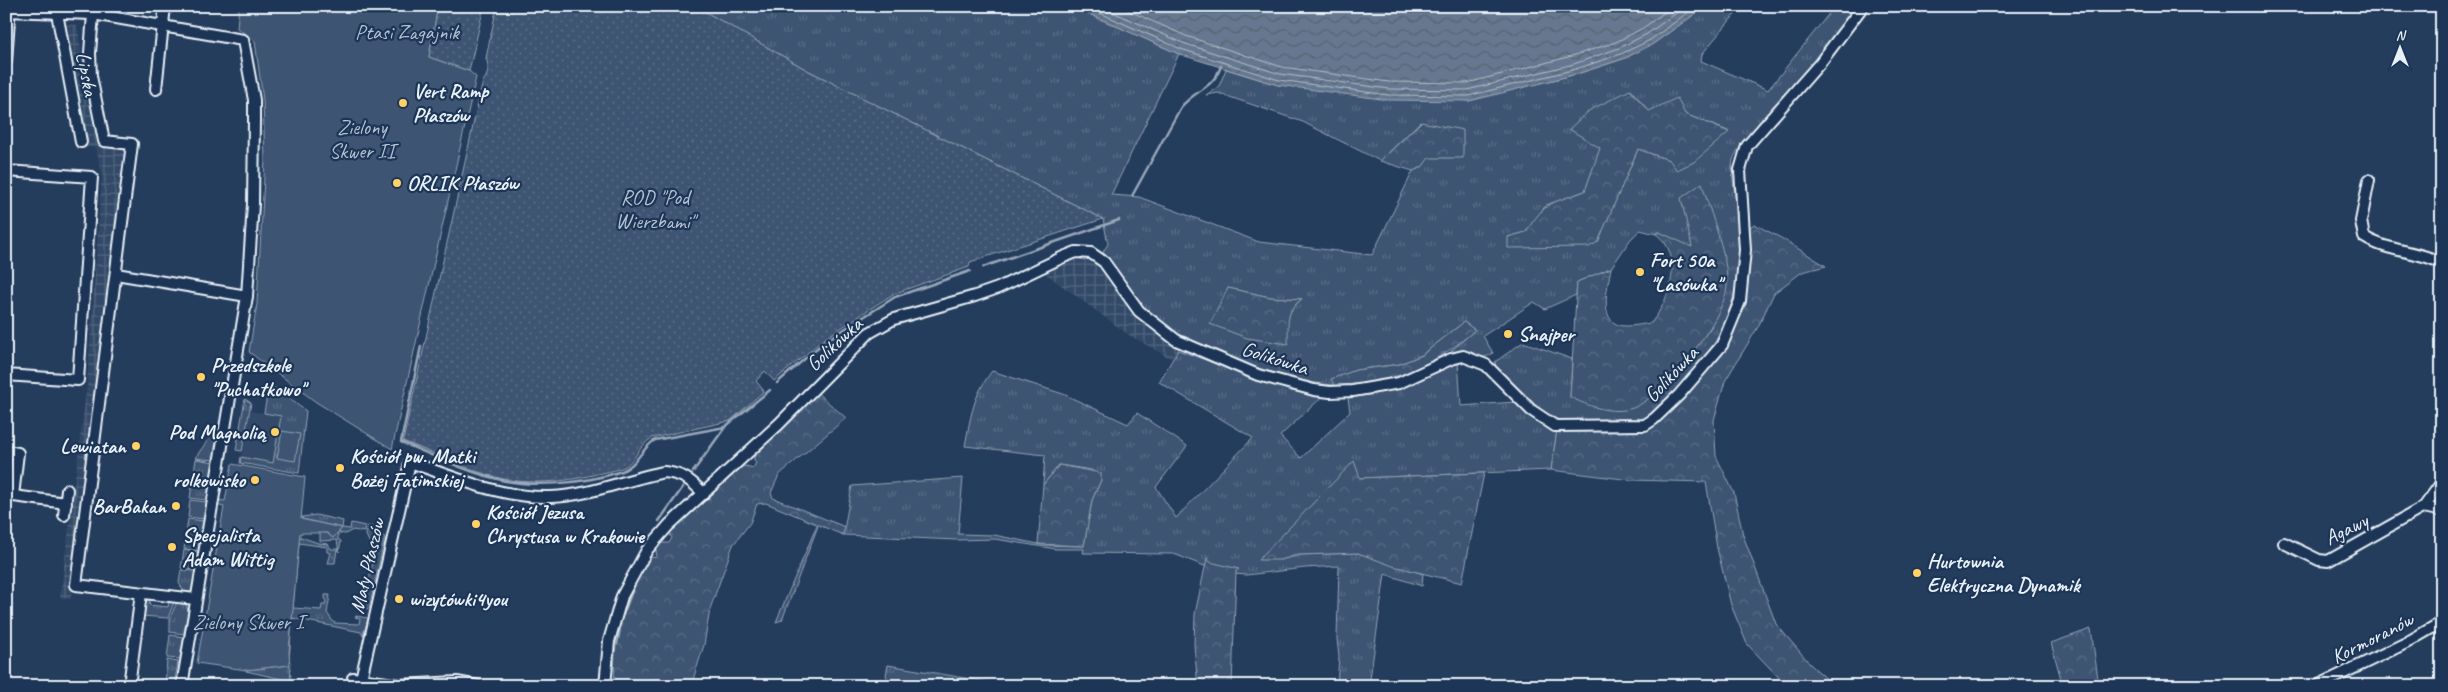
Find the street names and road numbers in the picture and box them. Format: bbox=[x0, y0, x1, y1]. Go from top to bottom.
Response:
street label: Lipska bbox=[70, 50, 104, 100]
street label: Golikówka bbox=[800, 310, 869, 377]
street label: Golikówka bbox=[1239, 335, 1313, 381]
street label: Golikówka bbox=[1638, 339, 1705, 408]
street label: Agawy bbox=[2320, 506, 2374, 551]
street label: Mały Płaszów bbox=[343, 514, 391, 616]
street label: Kormoranów bbox=[2327, 605, 2419, 670]

